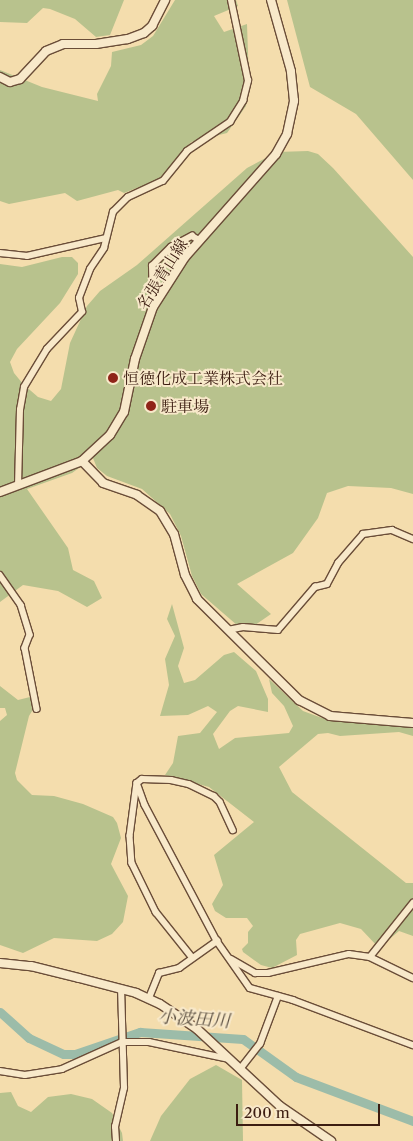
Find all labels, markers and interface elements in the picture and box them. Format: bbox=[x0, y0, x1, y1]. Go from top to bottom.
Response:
street label: 名張青山線 bbox=[133, 235, 191, 313]
place label: 恒徳化成工業株式会社 bbox=[123, 368, 283, 388]
marker: 恒徳化成工業株式会社 bbox=[107, 372, 119, 384]
place label: 駐車場 bbox=[161, 396, 209, 416]
marker: 駐車場 bbox=[145, 400, 157, 412]
water label: 小波田川 bbox=[157, 1006, 231, 1032]
scale bar bbox=[238, 1094, 382, 1126]
text: 200 m bbox=[244, 1103, 290, 1122]

